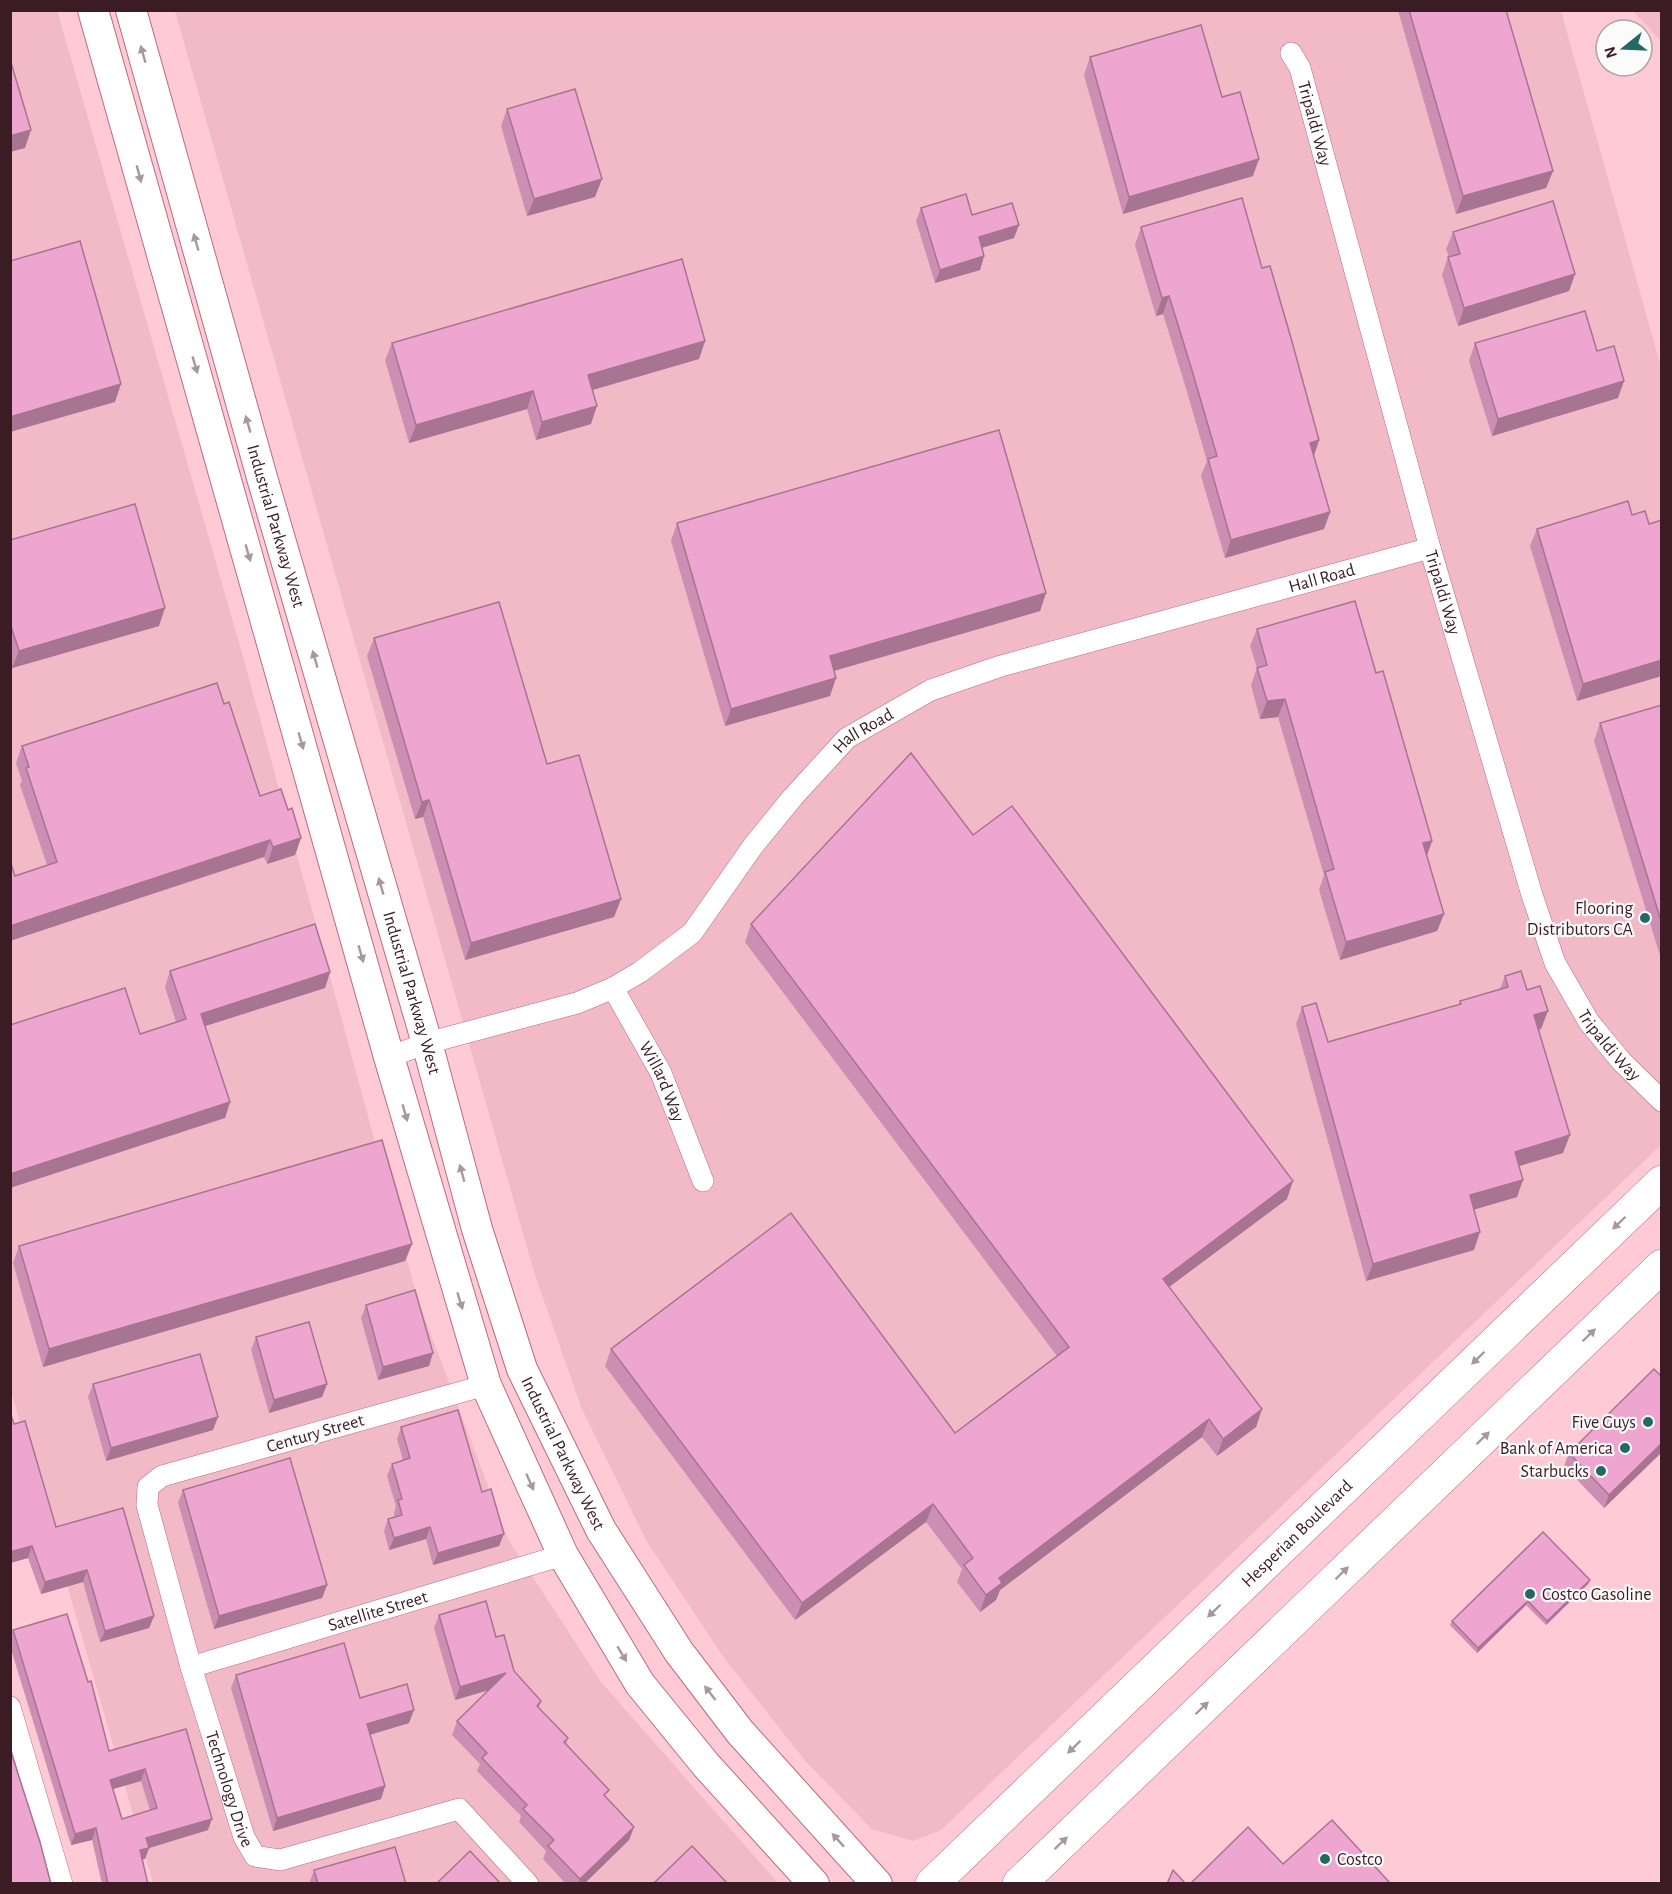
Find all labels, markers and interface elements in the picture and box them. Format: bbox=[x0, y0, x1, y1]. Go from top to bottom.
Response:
north arrow bbox=[1594, 18, 1654, 78]
one-way arrow bbox=[138, 45, 148, 64]
text: N bbox=[1601, 45, 1620, 60]
street label: Tripaldi Way bbox=[1294, 79, 1334, 169]
one-way arrow bbox=[135, 165, 145, 183]
one-way arrow bbox=[191, 233, 200, 251]
one-way arrow bbox=[191, 356, 200, 374]
one-way arrow bbox=[242, 415, 252, 433]
street label: Industrial Parkway West bbox=[243, 443, 307, 610]
one-way arrow bbox=[244, 544, 253, 562]
street label: Tripaldi Way bbox=[1421, 548, 1463, 637]
street label: Hall Road bbox=[1287, 561, 1357, 596]
one-way arrow bbox=[310, 650, 319, 668]
street label: Hall Road bbox=[830, 706, 897, 757]
one-way arrow bbox=[297, 732, 306, 750]
one-way arrow bbox=[376, 877, 385, 895]
place label: Flooring Distributors CA bbox=[1527, 900, 1634, 939]
street label: Industrial Parkway West bbox=[379, 909, 443, 1076]
marker: Flooring Distributors CA bbox=[1638, 911, 1652, 925]
one-way arrow bbox=[357, 945, 366, 963]
street label: Tripaldi Way bbox=[1574, 1007, 1644, 1085]
street label: Willard Way bbox=[635, 1039, 687, 1125]
one-way arrow bbox=[401, 1104, 410, 1122]
one-way arrow bbox=[457, 1164, 466, 1182]
one-way arrow bbox=[1612, 1216, 1627, 1230]
one-way arrow bbox=[456, 1292, 465, 1310]
one-way arrow bbox=[1581, 1328, 1596, 1342]
one-way arrow bbox=[1472, 1350, 1486, 1364]
street label: Industrial Parkway West bbox=[517, 1374, 608, 1533]
street label: Century Street bbox=[265, 1411, 366, 1456]
place label: Five Guys bbox=[1571, 1414, 1636, 1432]
marker: Five Guys bbox=[1641, 1415, 1655, 1429]
one-way arrow bbox=[1476, 1431, 1490, 1445]
place label: Bank of America bbox=[1500, 1440, 1613, 1458]
marker: Bank of America bbox=[1618, 1441, 1632, 1455]
place label: Starbucks bbox=[1521, 1463, 1589, 1481]
marker: Starbucks bbox=[1594, 1464, 1608, 1478]
one-way arrow bbox=[525, 1474, 535, 1492]
street label: Hesperian Boulevard bbox=[1239, 1477, 1356, 1591]
one-way arrow bbox=[1335, 1566, 1349, 1580]
place label: Costco Gasoline bbox=[1542, 1586, 1652, 1604]
marker: Costco Gasoline bbox=[1523, 1587, 1537, 1601]
street label: Satellite Street bbox=[326, 1588, 430, 1635]
one-way arrow bbox=[1207, 1604, 1221, 1618]
one-way arrow bbox=[616, 1646, 627, 1662]
one-way arrow bbox=[704, 1685, 717, 1701]
one-way arrow bbox=[1194, 1701, 1209, 1715]
street label: Technology Drive bbox=[202, 1729, 256, 1851]
one-way arrow bbox=[1067, 1739, 1081, 1753]
one-way arrow bbox=[832, 1833, 845, 1848]
one-way arrow bbox=[1054, 1836, 1069, 1850]
place label: Costco bbox=[1337, 1851, 1383, 1869]
marker: Costco bbox=[1318, 1852, 1332, 1866]

